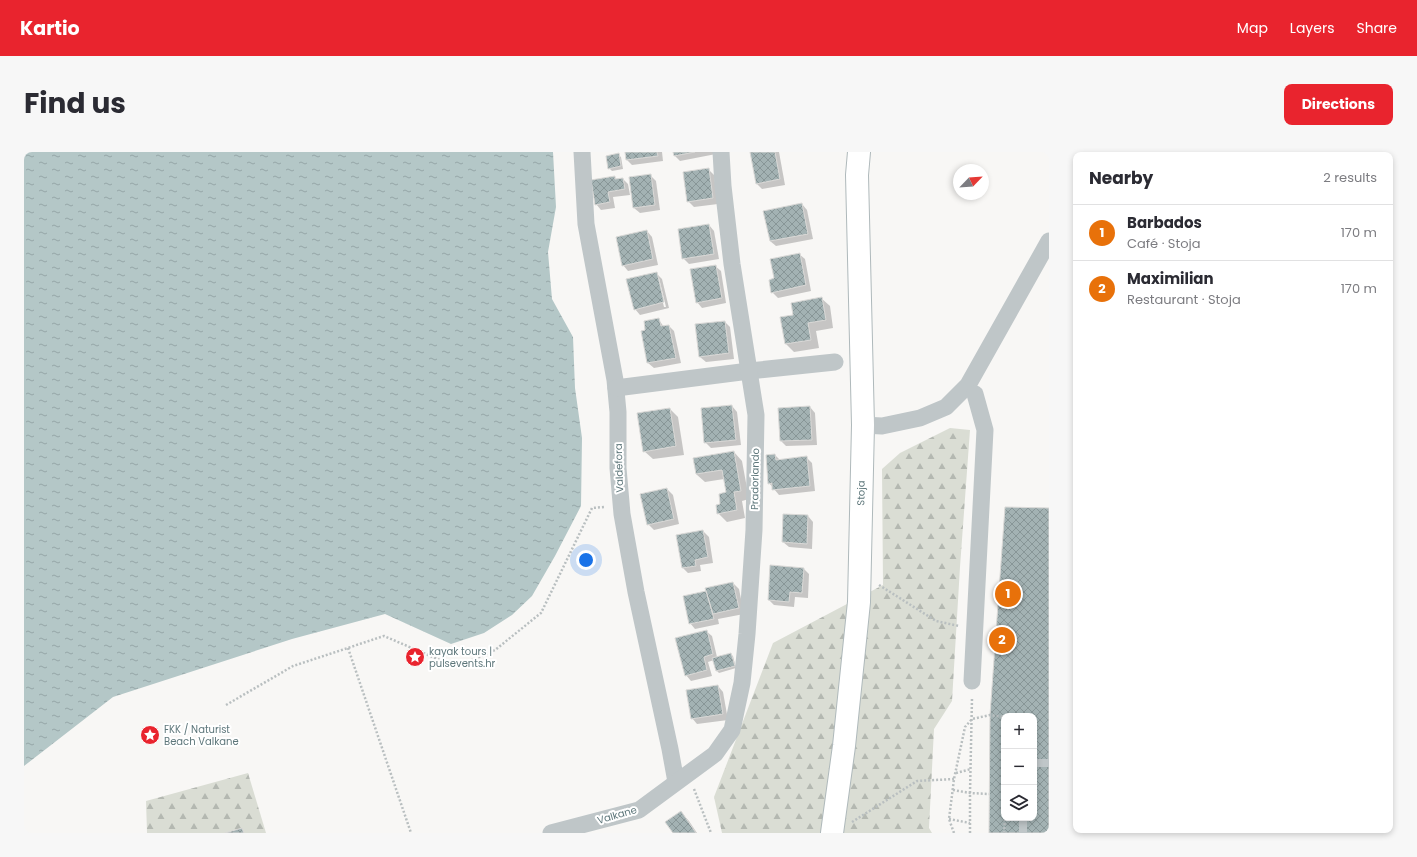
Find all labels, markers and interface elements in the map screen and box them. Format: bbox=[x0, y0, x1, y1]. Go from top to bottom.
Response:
text: Kartio bbox=[20, 15, 80, 42]
text: Map bbox=[1237, 18, 1268, 38]
text: Layers bbox=[1290, 18, 1334, 38]
text: Share bbox=[1356, 18, 1397, 38]
text: Find us bbox=[24, 84, 126, 123]
button: Directions bbox=[1284, 84, 1393, 125]
north arrow bbox=[953, 164, 989, 200]
text: Nearby bbox=[1089, 166, 1153, 190]
text: 2 results bbox=[1323, 168, 1377, 187]
text: Barbados bbox=[1127, 212, 1202, 233]
text: 1 bbox=[1100, 223, 1104, 242]
text: 170 m bbox=[1341, 223, 1377, 242]
text: Café · Stoja bbox=[1127, 234, 1201, 253]
text: Maximilian bbox=[1127, 268, 1214, 289]
text: 2 bbox=[1098, 279, 1106, 298]
text: 170 m bbox=[1341, 279, 1377, 298]
text: Restaurant · Stoja bbox=[1127, 290, 1241, 309]
street label: Valdefora bbox=[611, 443, 627, 493]
street label: Pradorlando bbox=[747, 448, 763, 510]
street label: Stoja bbox=[853, 480, 869, 506]
your location bbox=[576, 550, 596, 570]
pin: 1 bbox=[995, 579, 1021, 609]
pin: 2 bbox=[989, 625, 1015, 655]
place label: kayak tours | pulsevents.hr bbox=[429, 644, 496, 671]
place icon: kayak tours | pulsevents.hr bbox=[404, 646, 426, 668]
map controls bbox=[1001, 713, 1037, 821]
button: + bbox=[1001, 713, 1037, 749]
place label: FKK / Naturist Beach Valkane bbox=[164, 722, 239, 749]
place icon: FKK / Naturist Beach Valkane bbox=[139, 724, 161, 746]
button: − bbox=[1001, 749, 1037, 785]
button: layers bbox=[1001, 785, 1037, 821]
street label: Valkane bbox=[595, 802, 639, 828]

